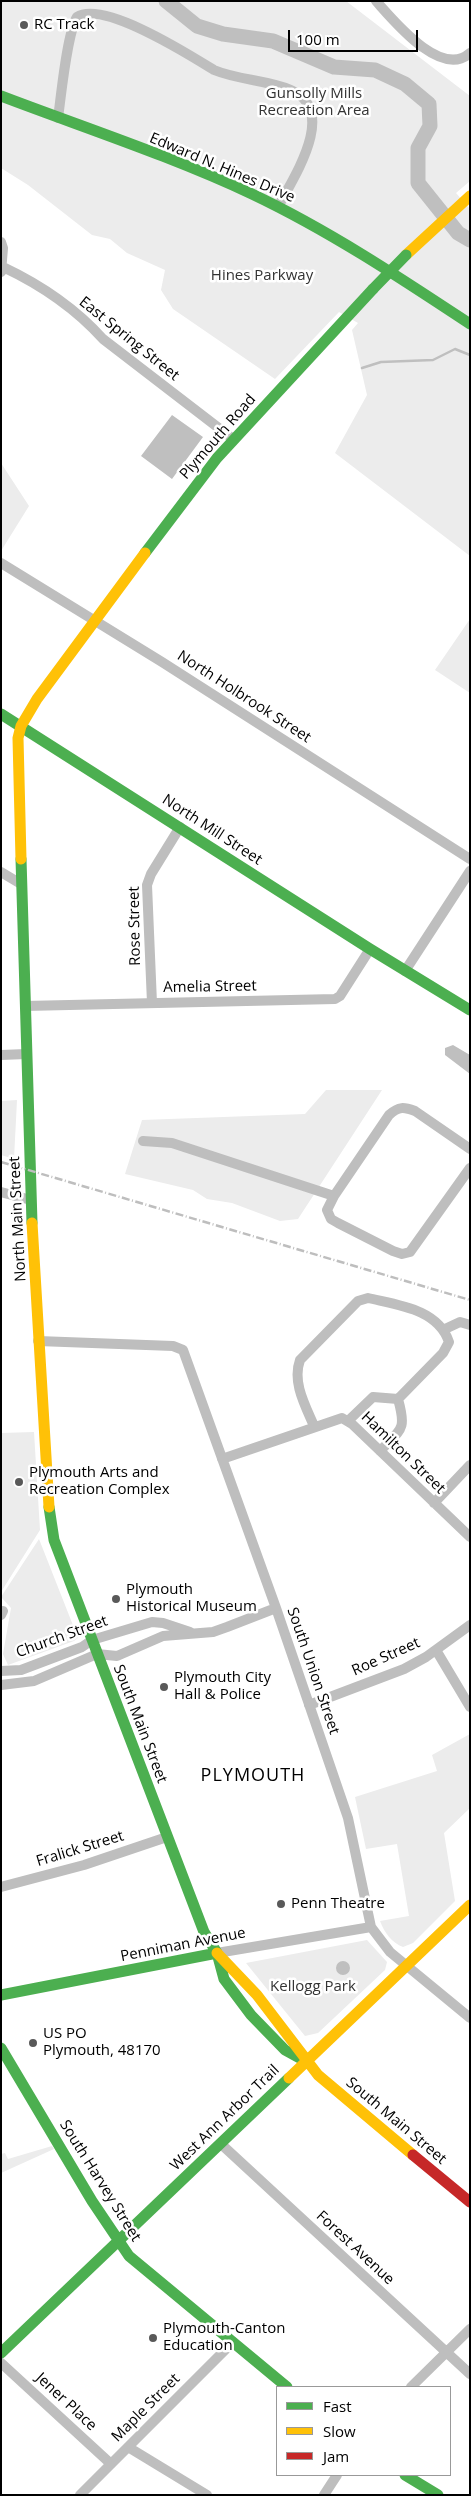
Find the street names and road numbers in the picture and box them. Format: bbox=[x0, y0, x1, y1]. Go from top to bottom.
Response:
street label: Edward N. Hines Drive bbox=[147, 129, 297, 207]
street label: East Spring Street bbox=[75, 293, 183, 385]
street label: Plymouth Road bbox=[176, 391, 260, 483]
street label: North Holbrook Street bbox=[174, 647, 314, 747]
street label: North Mill Street bbox=[159, 791, 265, 869]
street label: Rose Street bbox=[125, 886, 145, 966]
street label: Amelia Street bbox=[163, 977, 257, 997]
street label: North Main Street bbox=[6, 1156, 30, 1282]
street label: Hamilton Street bbox=[357, 1408, 449, 1498]
street label: South Union Street bbox=[283, 1605, 343, 1737]
street label: Church Street bbox=[14, 1612, 110, 1662]
street label: Roe Street bbox=[349, 1634, 423, 1680]
street label: South Main Street bbox=[109, 1662, 171, 1786]
street label: Fralick Street bbox=[34, 1827, 126, 1871]
street label: Penniman Avenue bbox=[119, 1924, 247, 1966]
street label: West Ann Arbor Trail bbox=[167, 2061, 283, 2175]
street label: South Main Street bbox=[342, 2074, 450, 2168]
street label: South Harvey Street bbox=[55, 2117, 145, 2245]
street label: Forest Avenue bbox=[312, 2207, 398, 2289]
street label: Jener Place bbox=[32, 2369, 100, 2435]
street label: Maple Street bbox=[108, 2370, 184, 2446]

